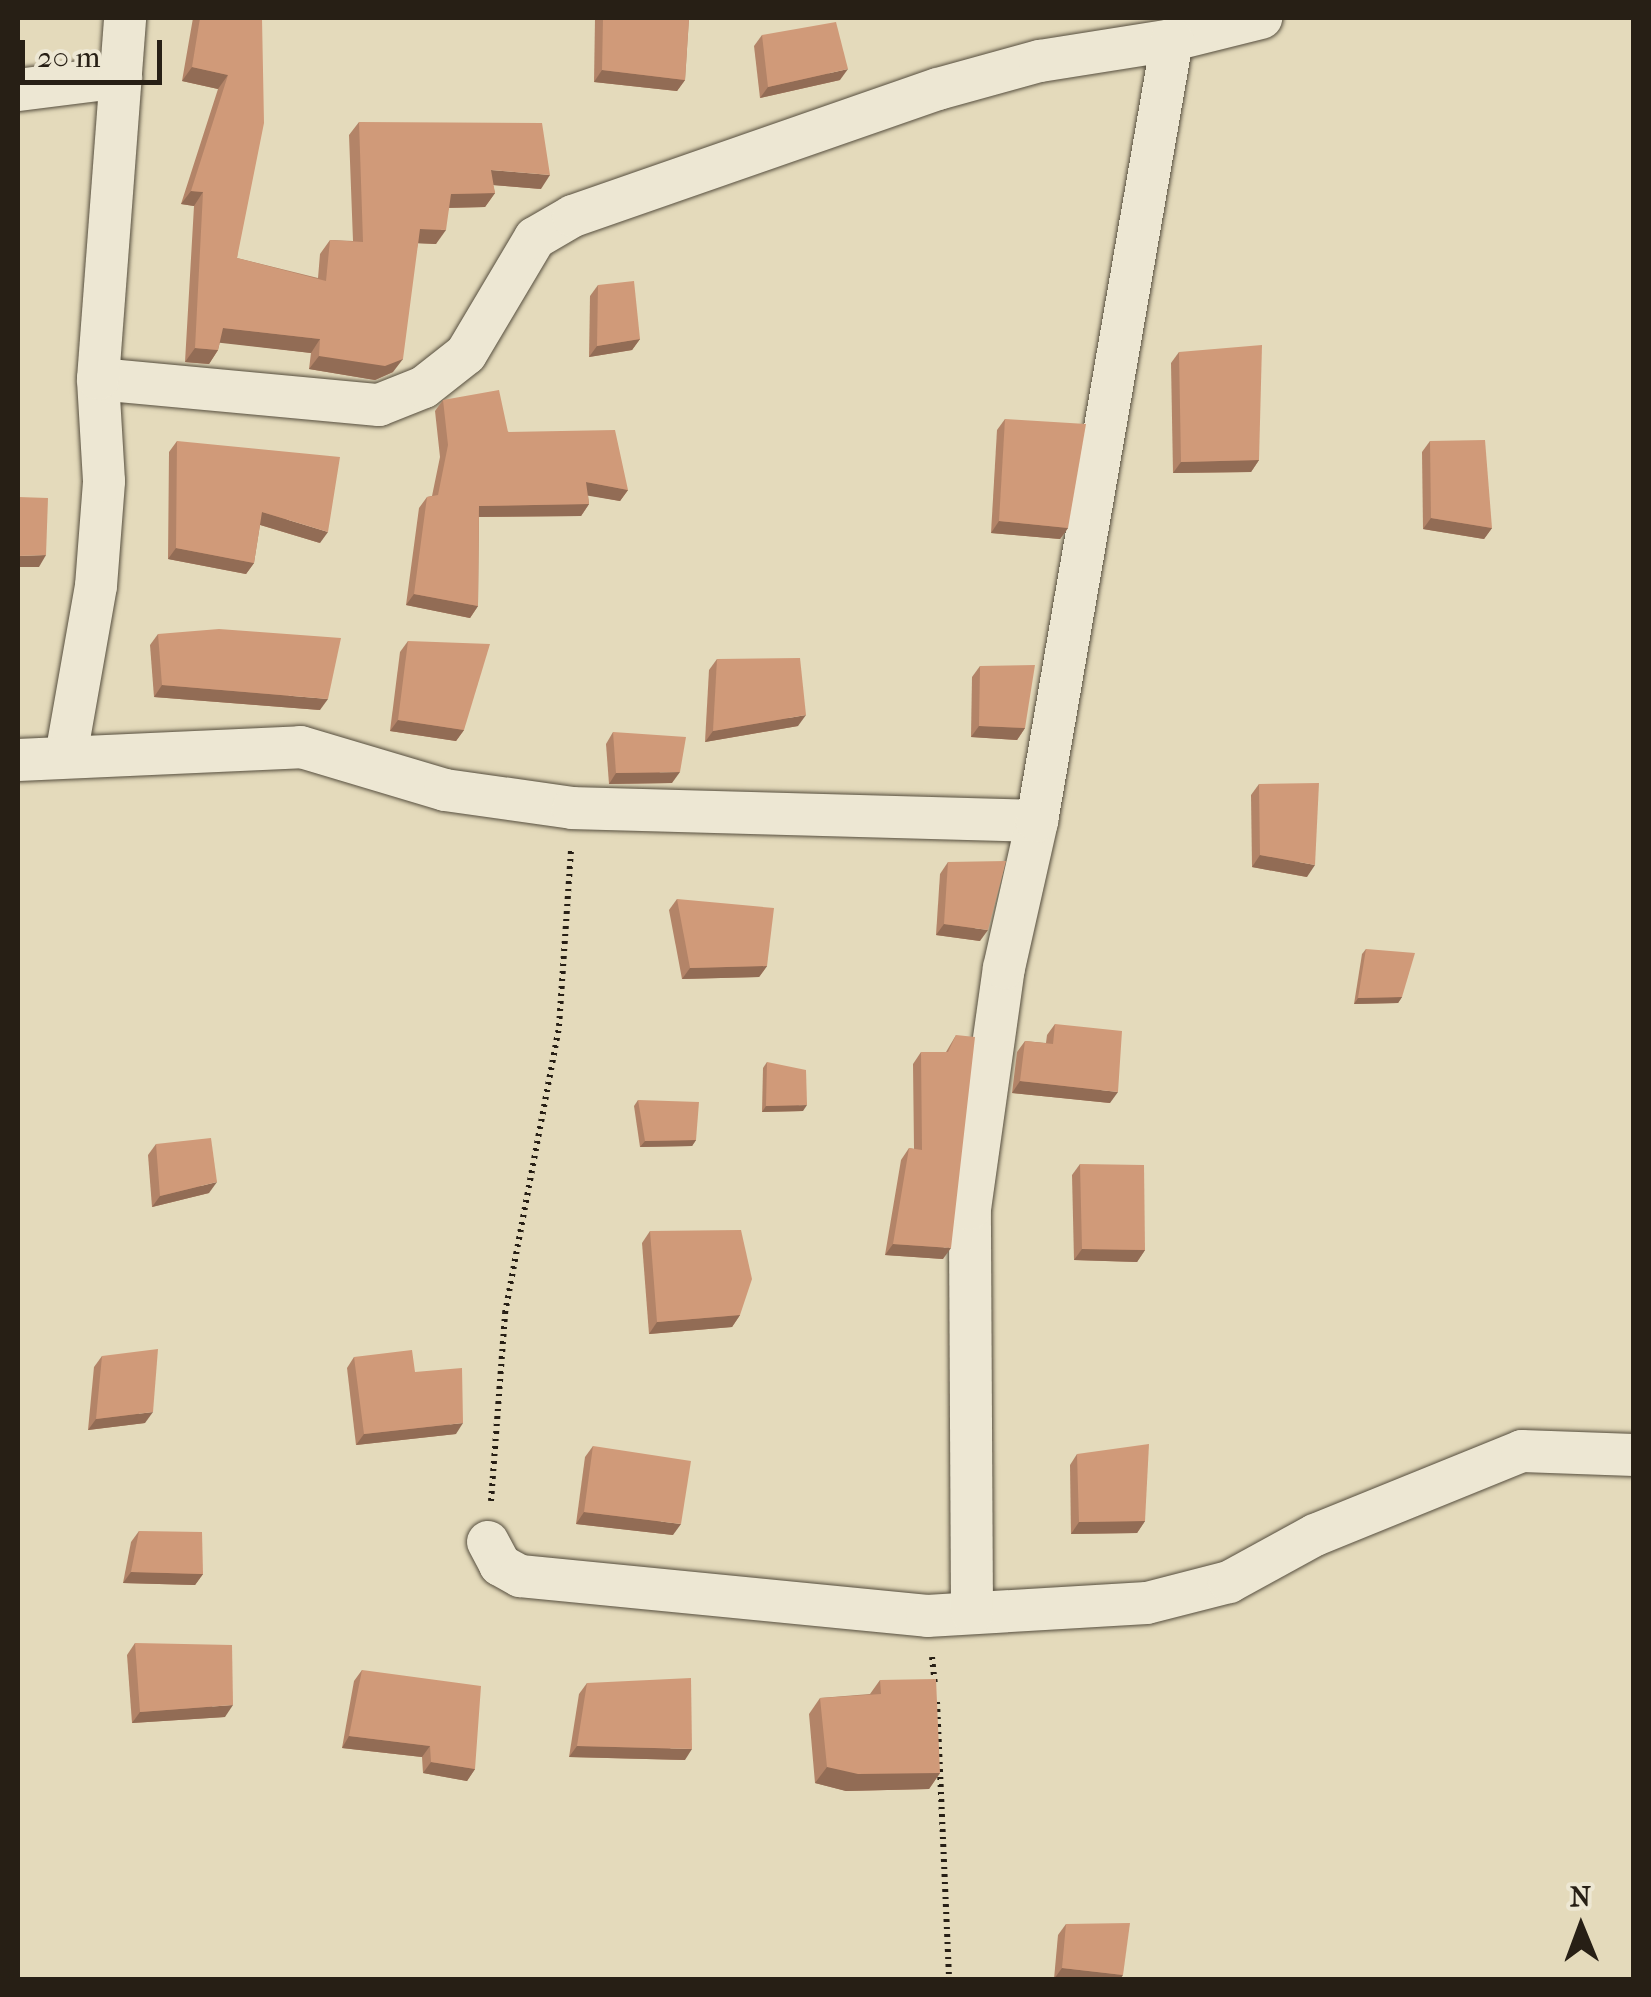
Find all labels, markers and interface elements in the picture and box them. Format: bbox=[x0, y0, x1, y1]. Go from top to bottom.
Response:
scale bar bbox=[25, 20, 168, 82]
text: 20 m bbox=[37, 40, 100, 75]
north arrow bbox=[1531, 1877, 1631, 1977]
text: N bbox=[1570, 1880, 1591, 1913]

